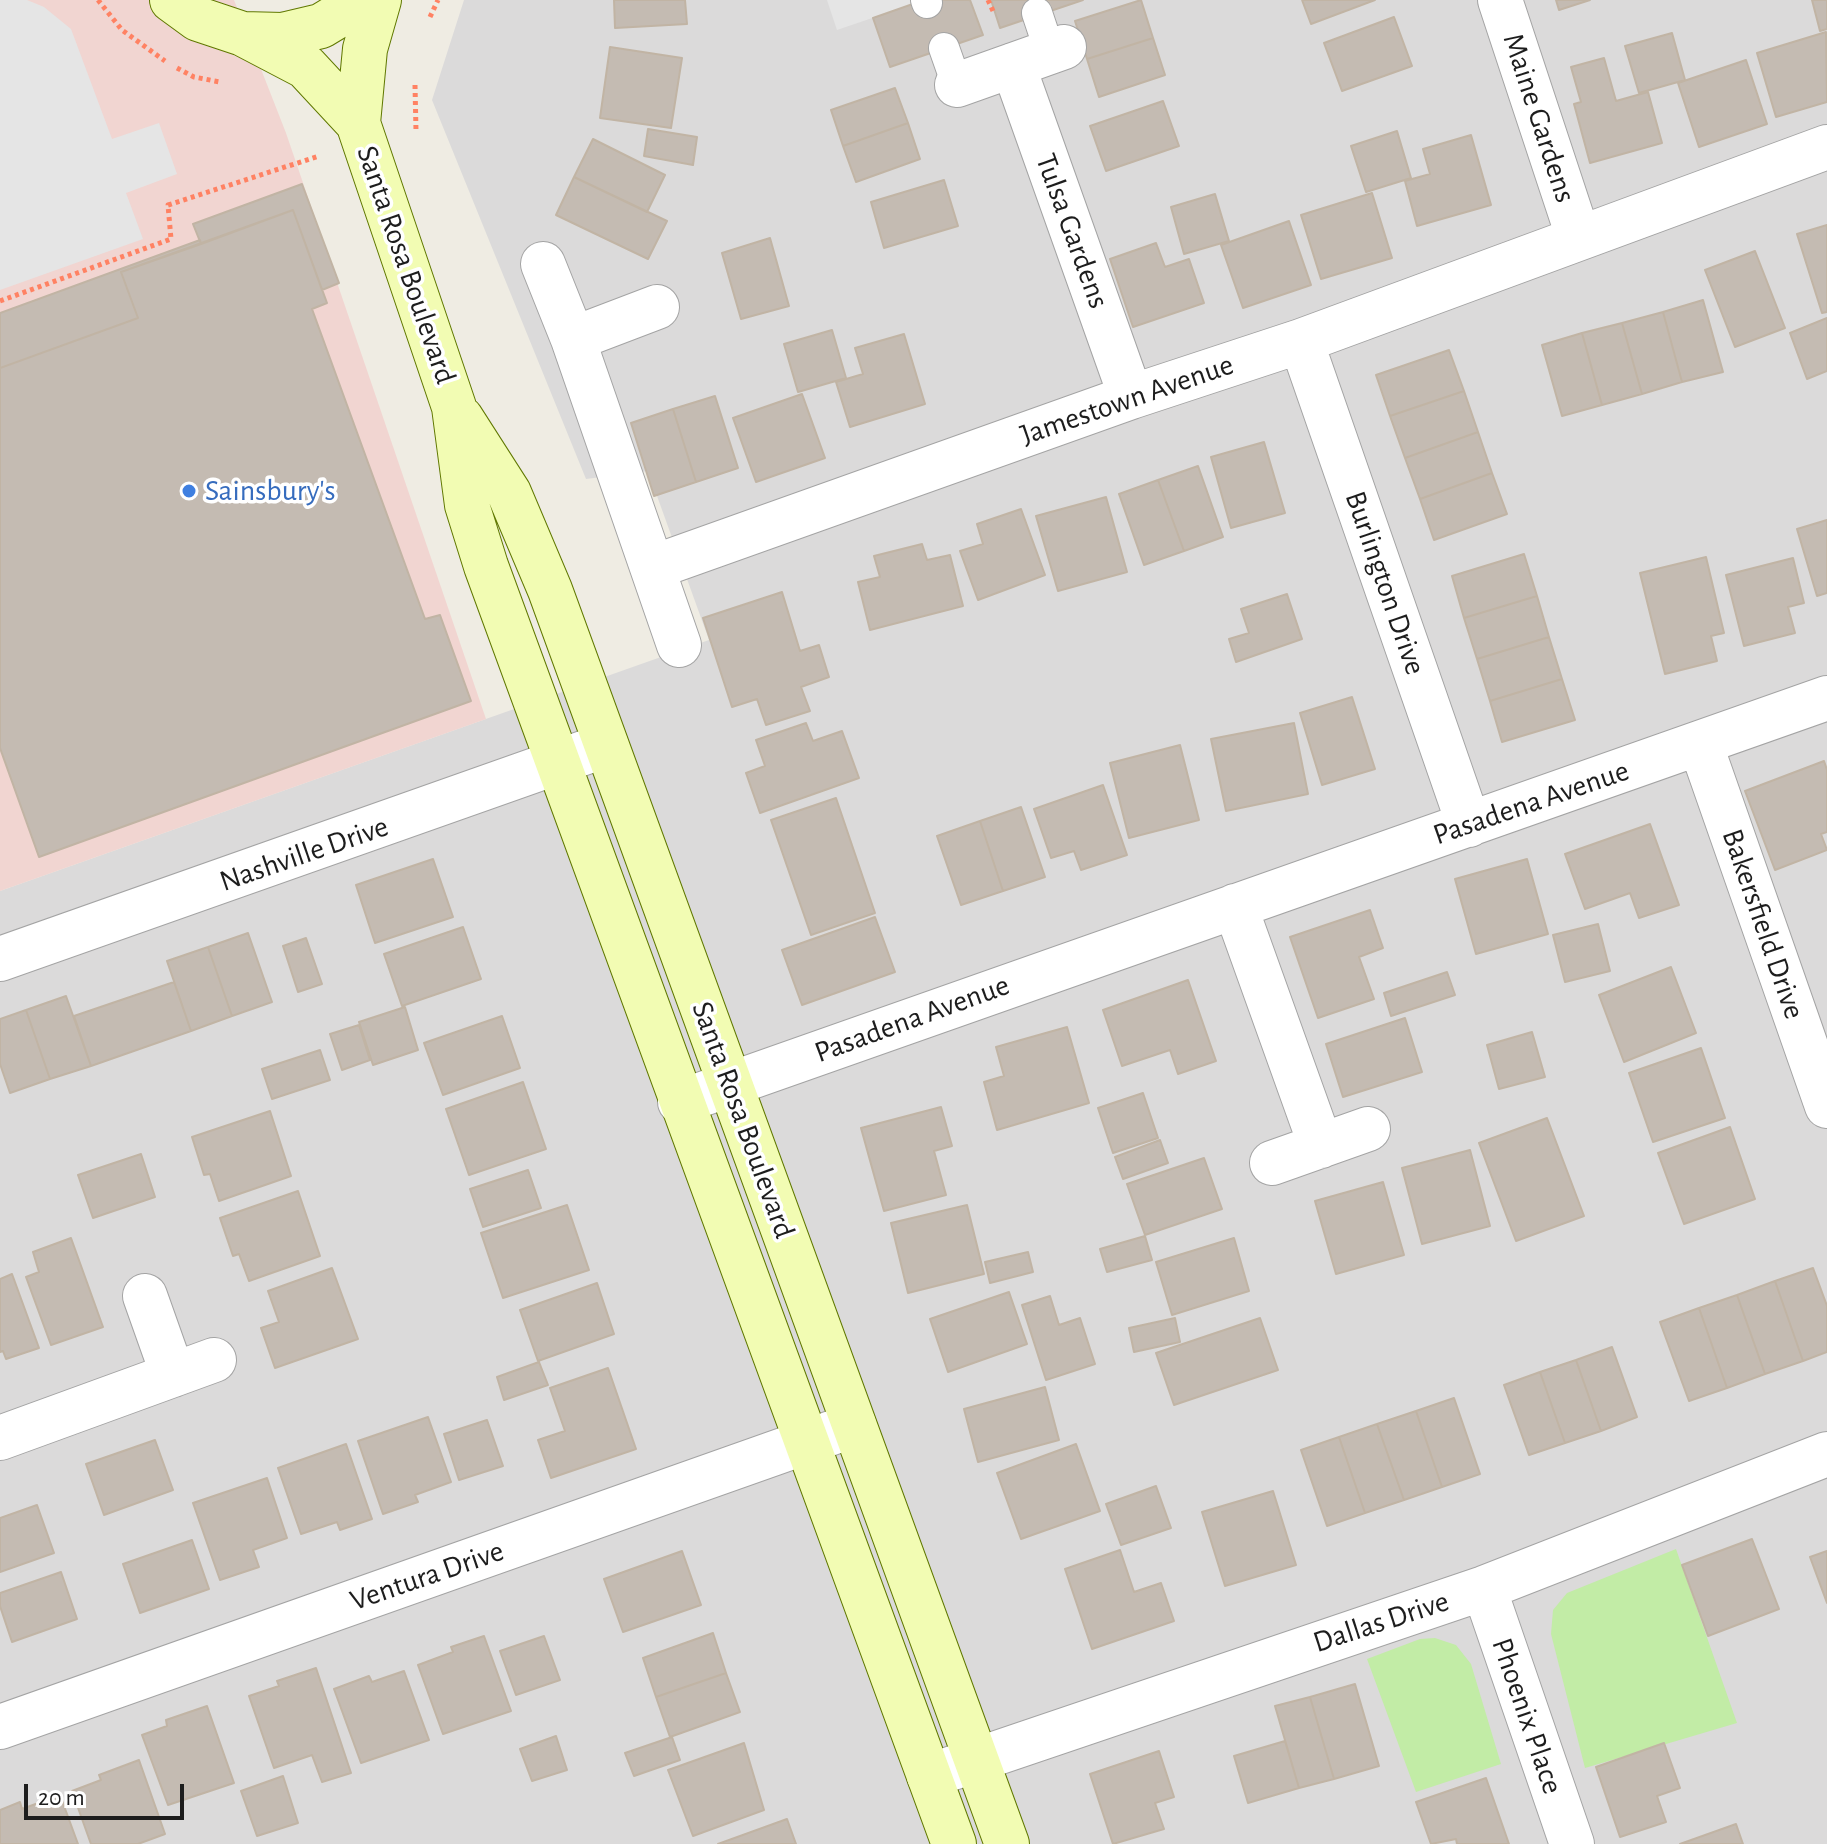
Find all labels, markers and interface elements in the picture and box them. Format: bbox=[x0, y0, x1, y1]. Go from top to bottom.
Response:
street label: Maine Gardens bbox=[1495, 29, 1583, 207]
street label: Santa Rosa Boulevard bbox=[348, 141, 464, 389]
street label: Tulsa Gardens bbox=[1027, 149, 1117, 313]
street label: Jamestown Avenue bbox=[1016, 347, 1238, 453]
place label: Sainsbury's bbox=[205, 473, 336, 509]
marker: Sainsbury's bbox=[180, 482, 198, 500]
street label: Burlington Drive bbox=[1337, 486, 1433, 680]
street label: Pasadena Avenue bbox=[1428, 753, 1634, 853]
street label: Nashville Drive bbox=[215, 808, 393, 900]
street label: Bakersfield Drive bbox=[1714, 824, 1812, 1024]
street label: Pasadena Avenue bbox=[810, 967, 1014, 1071]
street label: Santa Rosa Boulevard bbox=[683, 997, 803, 1243]
street label: Ventura Drive bbox=[345, 1533, 509, 1619]
street label: Dallas Drive bbox=[1309, 1583, 1453, 1661]
street label: Phoenix Place bbox=[1483, 1633, 1571, 1799]
scale bar bbox=[28, 1768, 188, 1818]
text: 20 m bbox=[38, 1786, 85, 1810]

